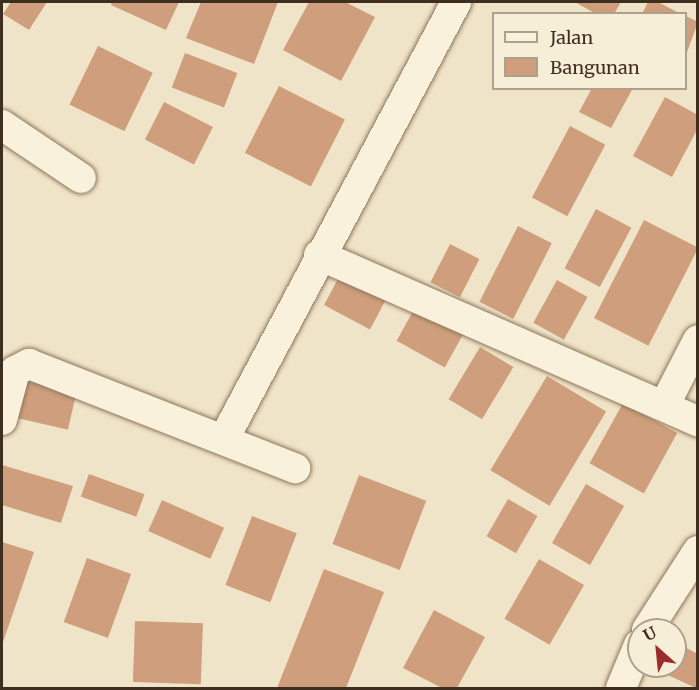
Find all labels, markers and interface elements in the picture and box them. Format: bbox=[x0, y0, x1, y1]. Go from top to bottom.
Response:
legend bbox=[492, 12, 687, 90]
text: Jalan bbox=[550, 26, 593, 49]
text: Bangunan bbox=[550, 56, 640, 79]
north arrow bbox=[627, 618, 687, 678]
text: U bbox=[640, 622, 660, 645]

